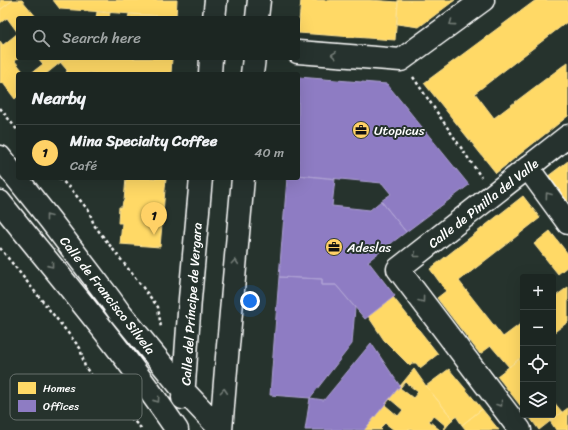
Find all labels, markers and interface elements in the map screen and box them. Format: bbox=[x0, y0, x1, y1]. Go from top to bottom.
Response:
search box bbox=[16, 16, 300, 60]
one-way arrow bbox=[449, 18, 456, 25]
text: Search here bbox=[62, 25, 141, 51]
icon: search bbox=[30, 27, 52, 49]
one-way arrow bbox=[331, 50, 337, 59]
text: Nearby bbox=[32, 83, 86, 113]
place label: Utopicus bbox=[374, 119, 426, 142]
office icon: Utopicus bbox=[351, 120, 371, 140]
text: Mina Specialty Coffee bbox=[70, 128, 218, 154]
text: 1 bbox=[42, 141, 48, 164]
text: 40 m bbox=[254, 141, 284, 164]
street label: Calle de Pinilla del Valle bbox=[423, 153, 544, 254]
text: Café bbox=[70, 154, 97, 177]
one-way arrow bbox=[546, 193, 553, 200]
pin: 1 bbox=[141, 202, 167, 235]
one-way arrow bbox=[45, 215, 52, 222]
street label: Calle del Príncipe de Vergara bbox=[174, 221, 209, 386]
street label: Calle de Francisco Silvela bbox=[54, 231, 162, 360]
place label: Adeslas bbox=[346, 236, 392, 259]
office icon: Adeslas bbox=[324, 237, 344, 257]
one-way arrow bbox=[414, 250, 421, 257]
one-way arrow bbox=[231, 259, 240, 265]
one-way arrow bbox=[46, 260, 53, 267]
map controls bbox=[520, 274, 556, 418]
button: + bbox=[520, 274, 556, 310]
your location bbox=[240, 291, 260, 311]
one-way arrow bbox=[417, 296, 424, 303]
button: − bbox=[520, 310, 556, 346]
button: locate bbox=[520, 346, 556, 382]
legend bbox=[10, 374, 142, 420]
text: Homes bbox=[43, 379, 76, 398]
button: layers bbox=[520, 382, 556, 418]
one-way arrow bbox=[220, 388, 229, 394]
one-way arrow bbox=[152, 396, 160, 403]
text: Offices bbox=[43, 397, 80, 416]
one-way arrow bbox=[496, 399, 503, 406]

